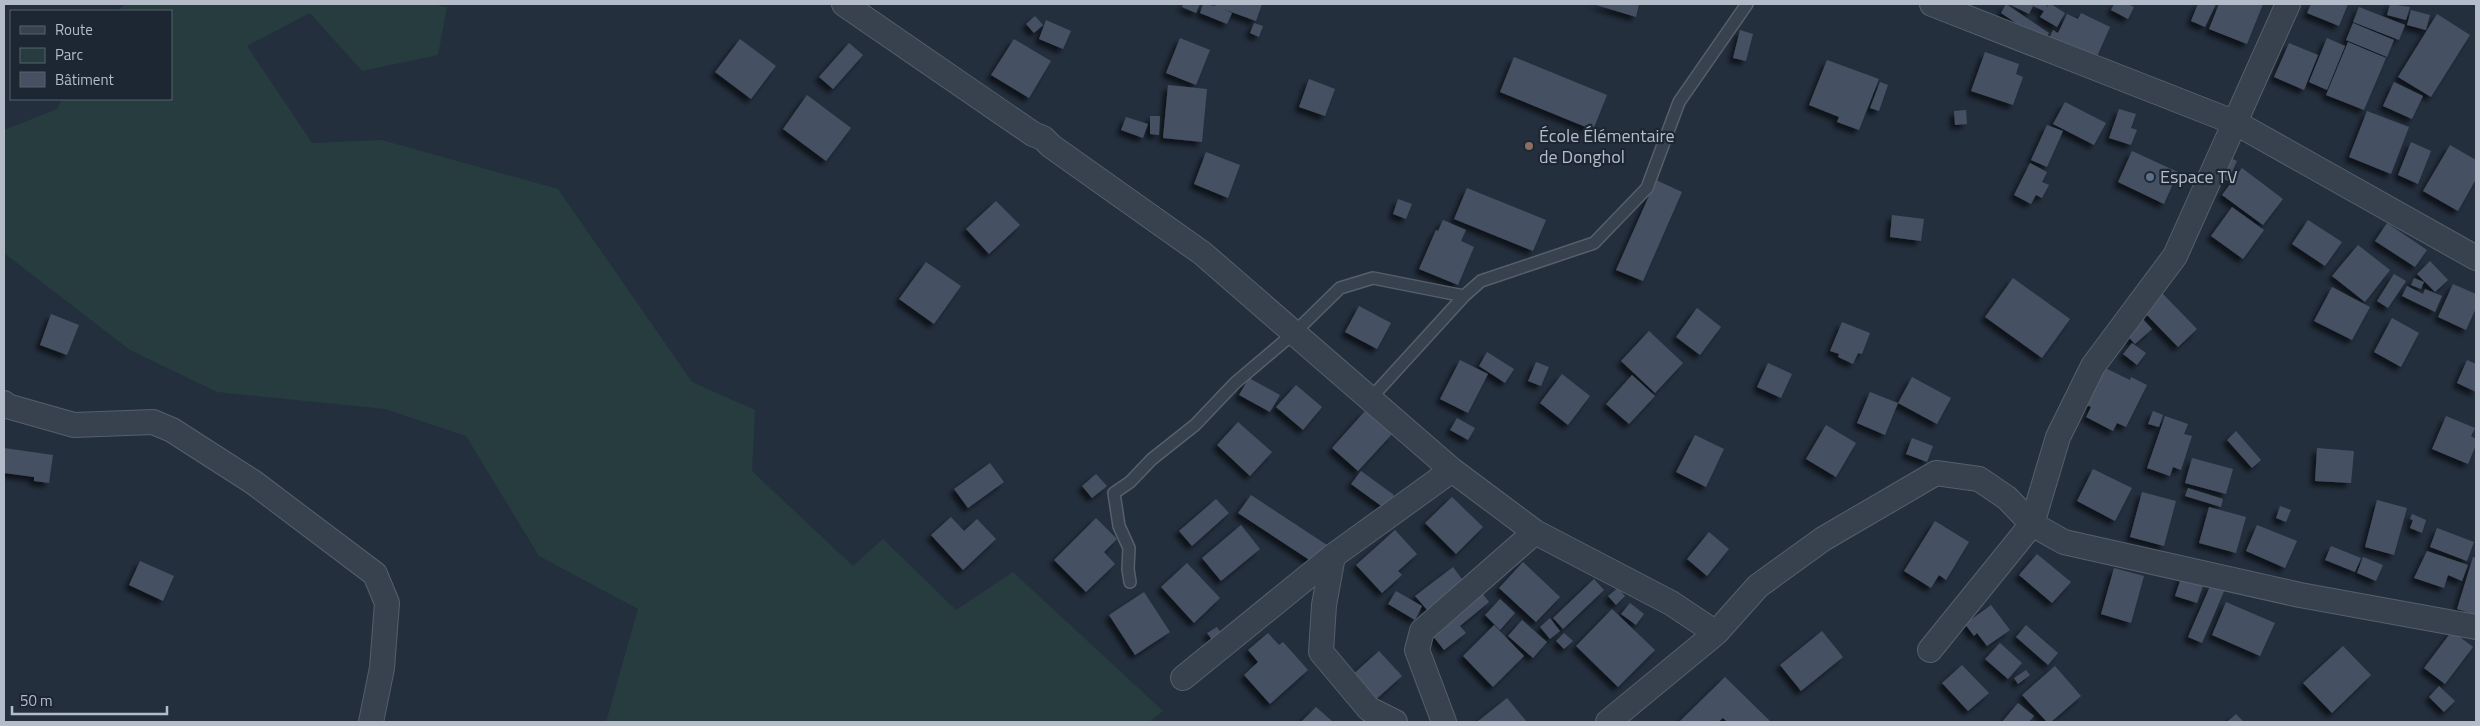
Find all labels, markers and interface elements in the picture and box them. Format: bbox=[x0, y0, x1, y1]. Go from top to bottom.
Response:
legend bbox=[10, 10, 172, 100]
text: Route bbox=[55, 18, 93, 41]
text: Parc bbox=[55, 43, 83, 66]
text: Bâtiment bbox=[55, 68, 114, 91]
place label: École Élémentaire de Donghol bbox=[1539, 122, 1675, 170]
marker: École Élémentaire de Donghol bbox=[1523, 140, 1535, 152]
place label: Espace TV bbox=[2160, 163, 2238, 190]
marker: Espace TV bbox=[2144, 171, 2156, 183]
scale bar bbox=[12, 684, 168, 716]
text: 50 m bbox=[20, 689, 53, 712]

